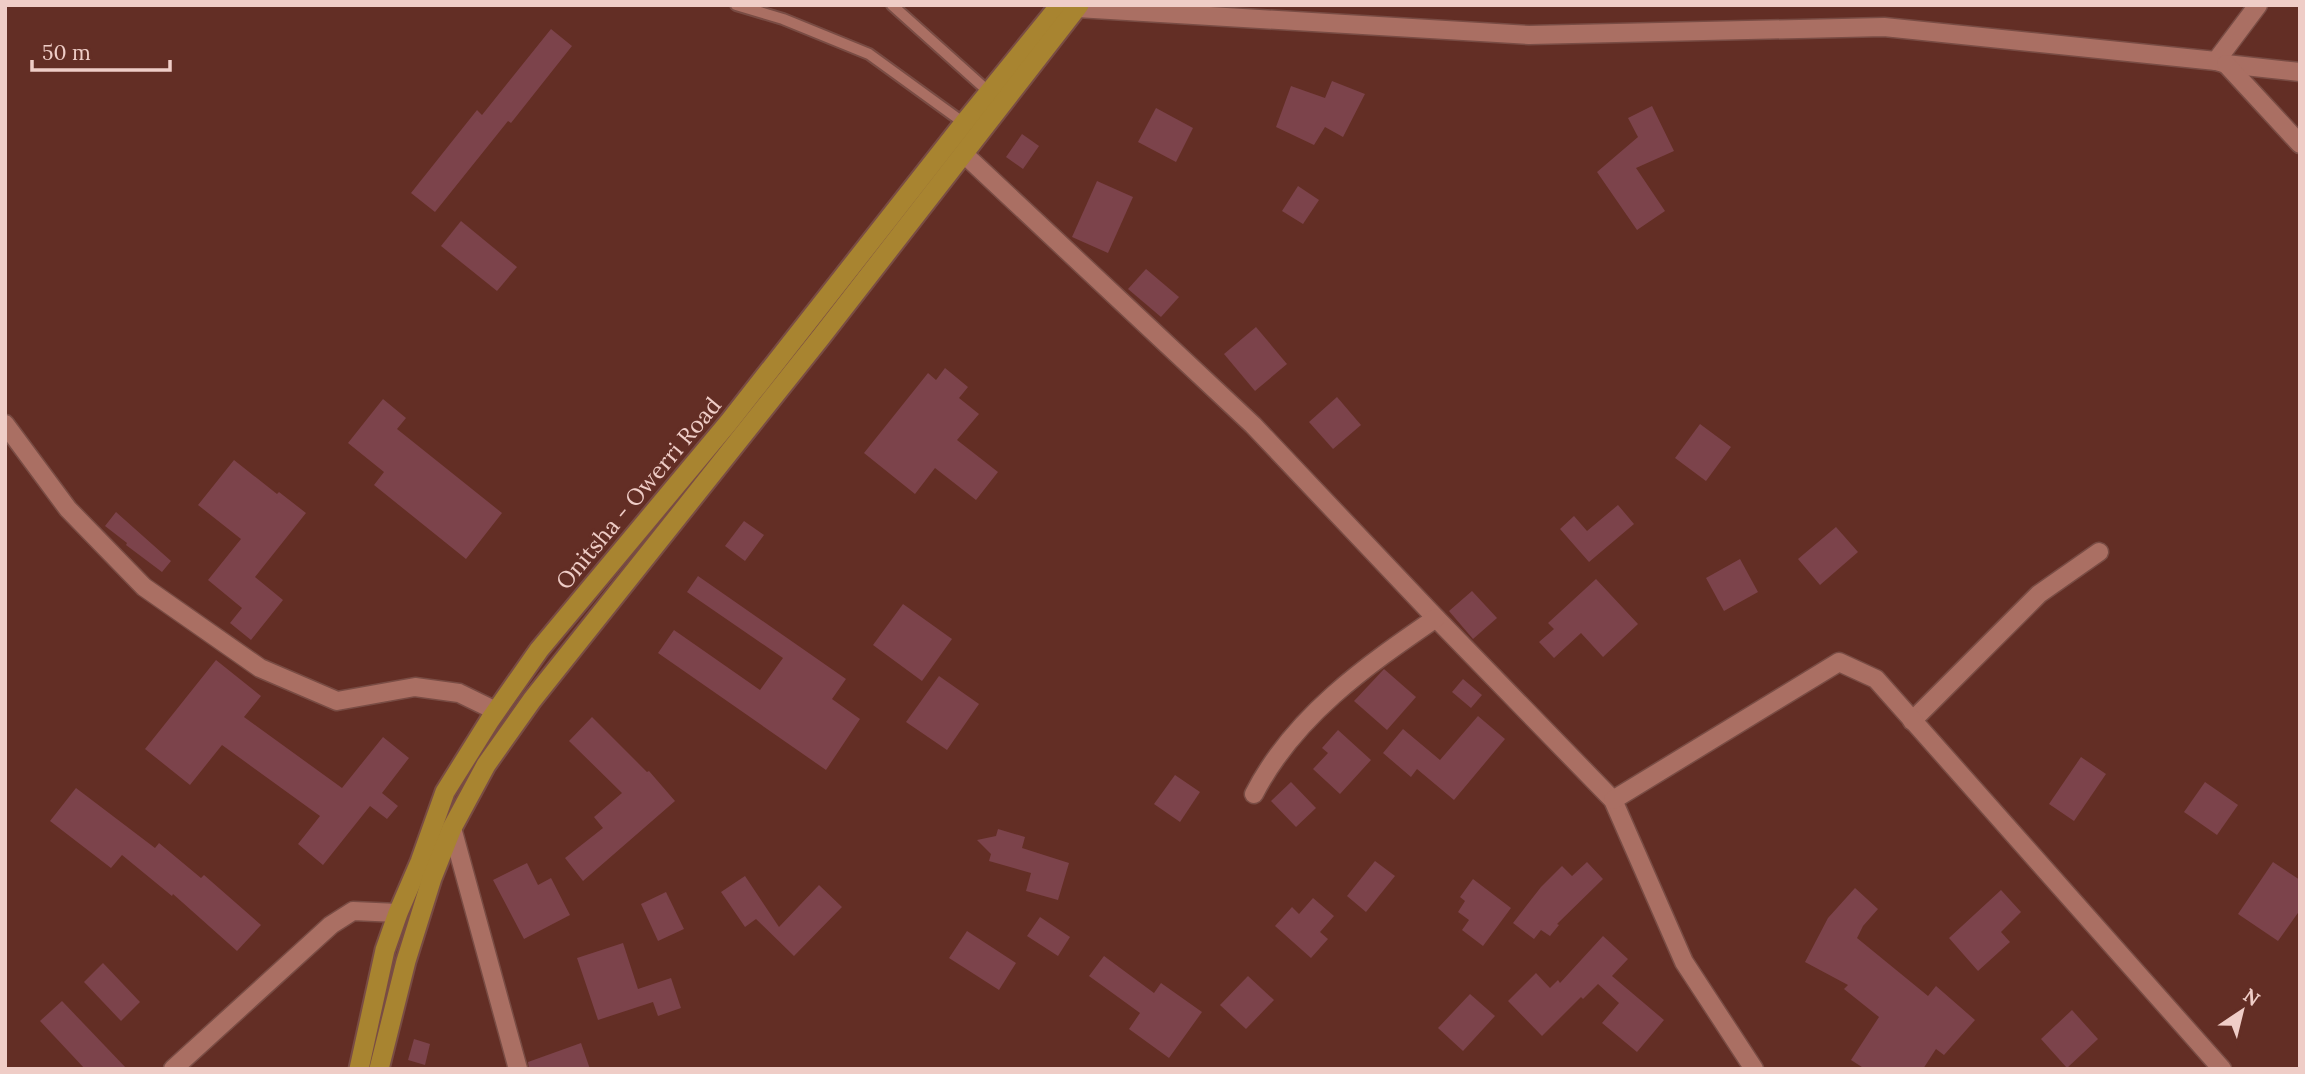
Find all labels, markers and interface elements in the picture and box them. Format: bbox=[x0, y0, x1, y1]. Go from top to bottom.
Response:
scale bar bbox=[32, 28, 170, 72]
text: 50 m bbox=[42, 39, 91, 66]
street label: Onitsha - Owerri Road bbox=[549, 391, 727, 595]
north arrow bbox=[2207, 976, 2277, 1046]
text: N bbox=[2239, 983, 2265, 1011]

